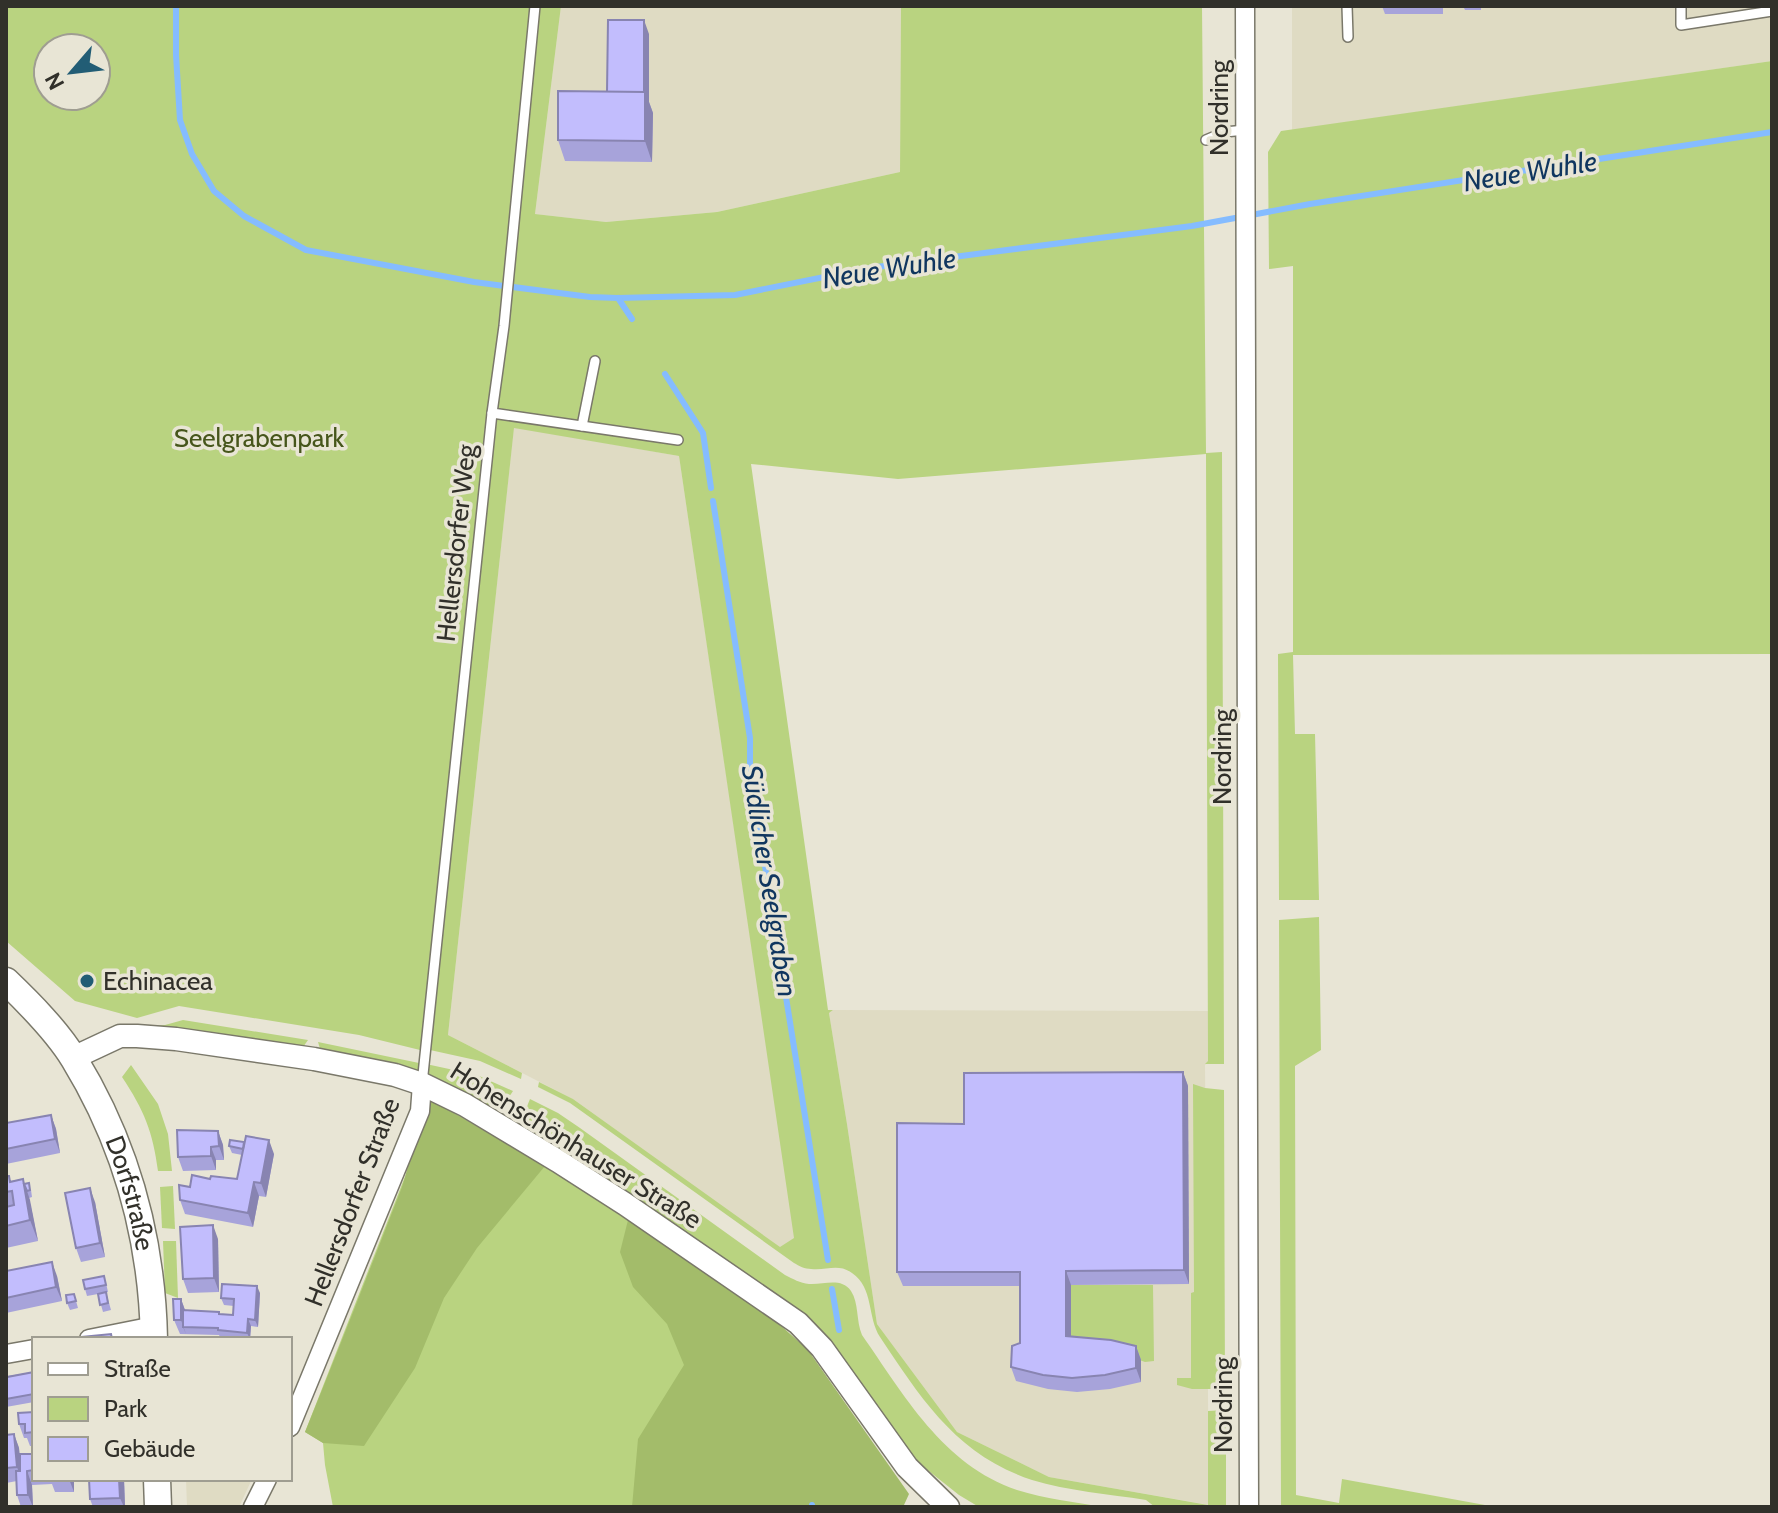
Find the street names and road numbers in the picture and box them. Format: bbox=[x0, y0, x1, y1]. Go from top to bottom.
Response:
street label: Nordring bbox=[1203, 59, 1235, 156]
street label: Hellersdorfer Weg bbox=[430, 442, 482, 643]
street label: Nordring bbox=[1206, 708, 1238, 805]
street label: Hohenschönhauser Straße bbox=[444, 1055, 708, 1235]
street label: Hellersdorfer Straße bbox=[298, 1093, 406, 1311]
street label: Dorfstraße bbox=[98, 1131, 161, 1253]
street label: Nordring bbox=[1207, 1356, 1239, 1453]

